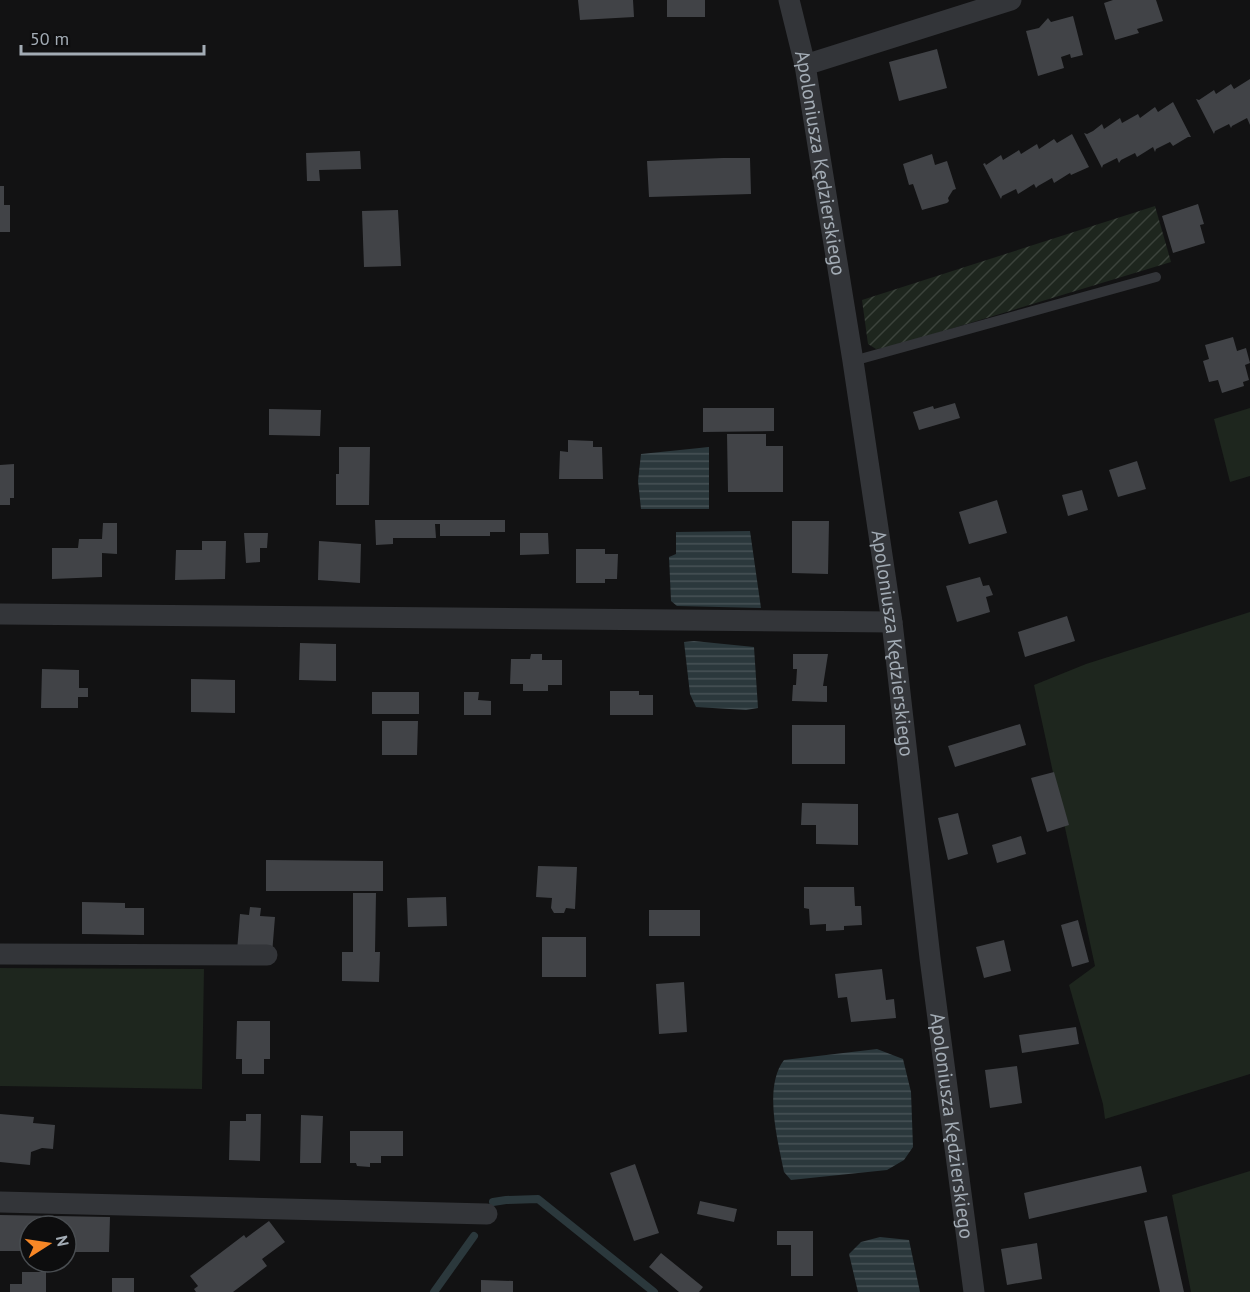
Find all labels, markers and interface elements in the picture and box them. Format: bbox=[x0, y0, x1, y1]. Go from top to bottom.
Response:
scale bar bbox=[21, 18, 204, 56]
text: 50 m bbox=[30, 27, 69, 50]
street label: Apoloniusza Kędzierskiego bbox=[789, 47, 852, 277]
street label: Apoloniusza Kędzierskiego bbox=[865, 528, 920, 758]
street label: Apoloniusza Kędzierskiego bbox=[924, 1011, 980, 1240]
north arrow bbox=[18, 1214, 78, 1274]
text: N bbox=[52, 1234, 74, 1248]

